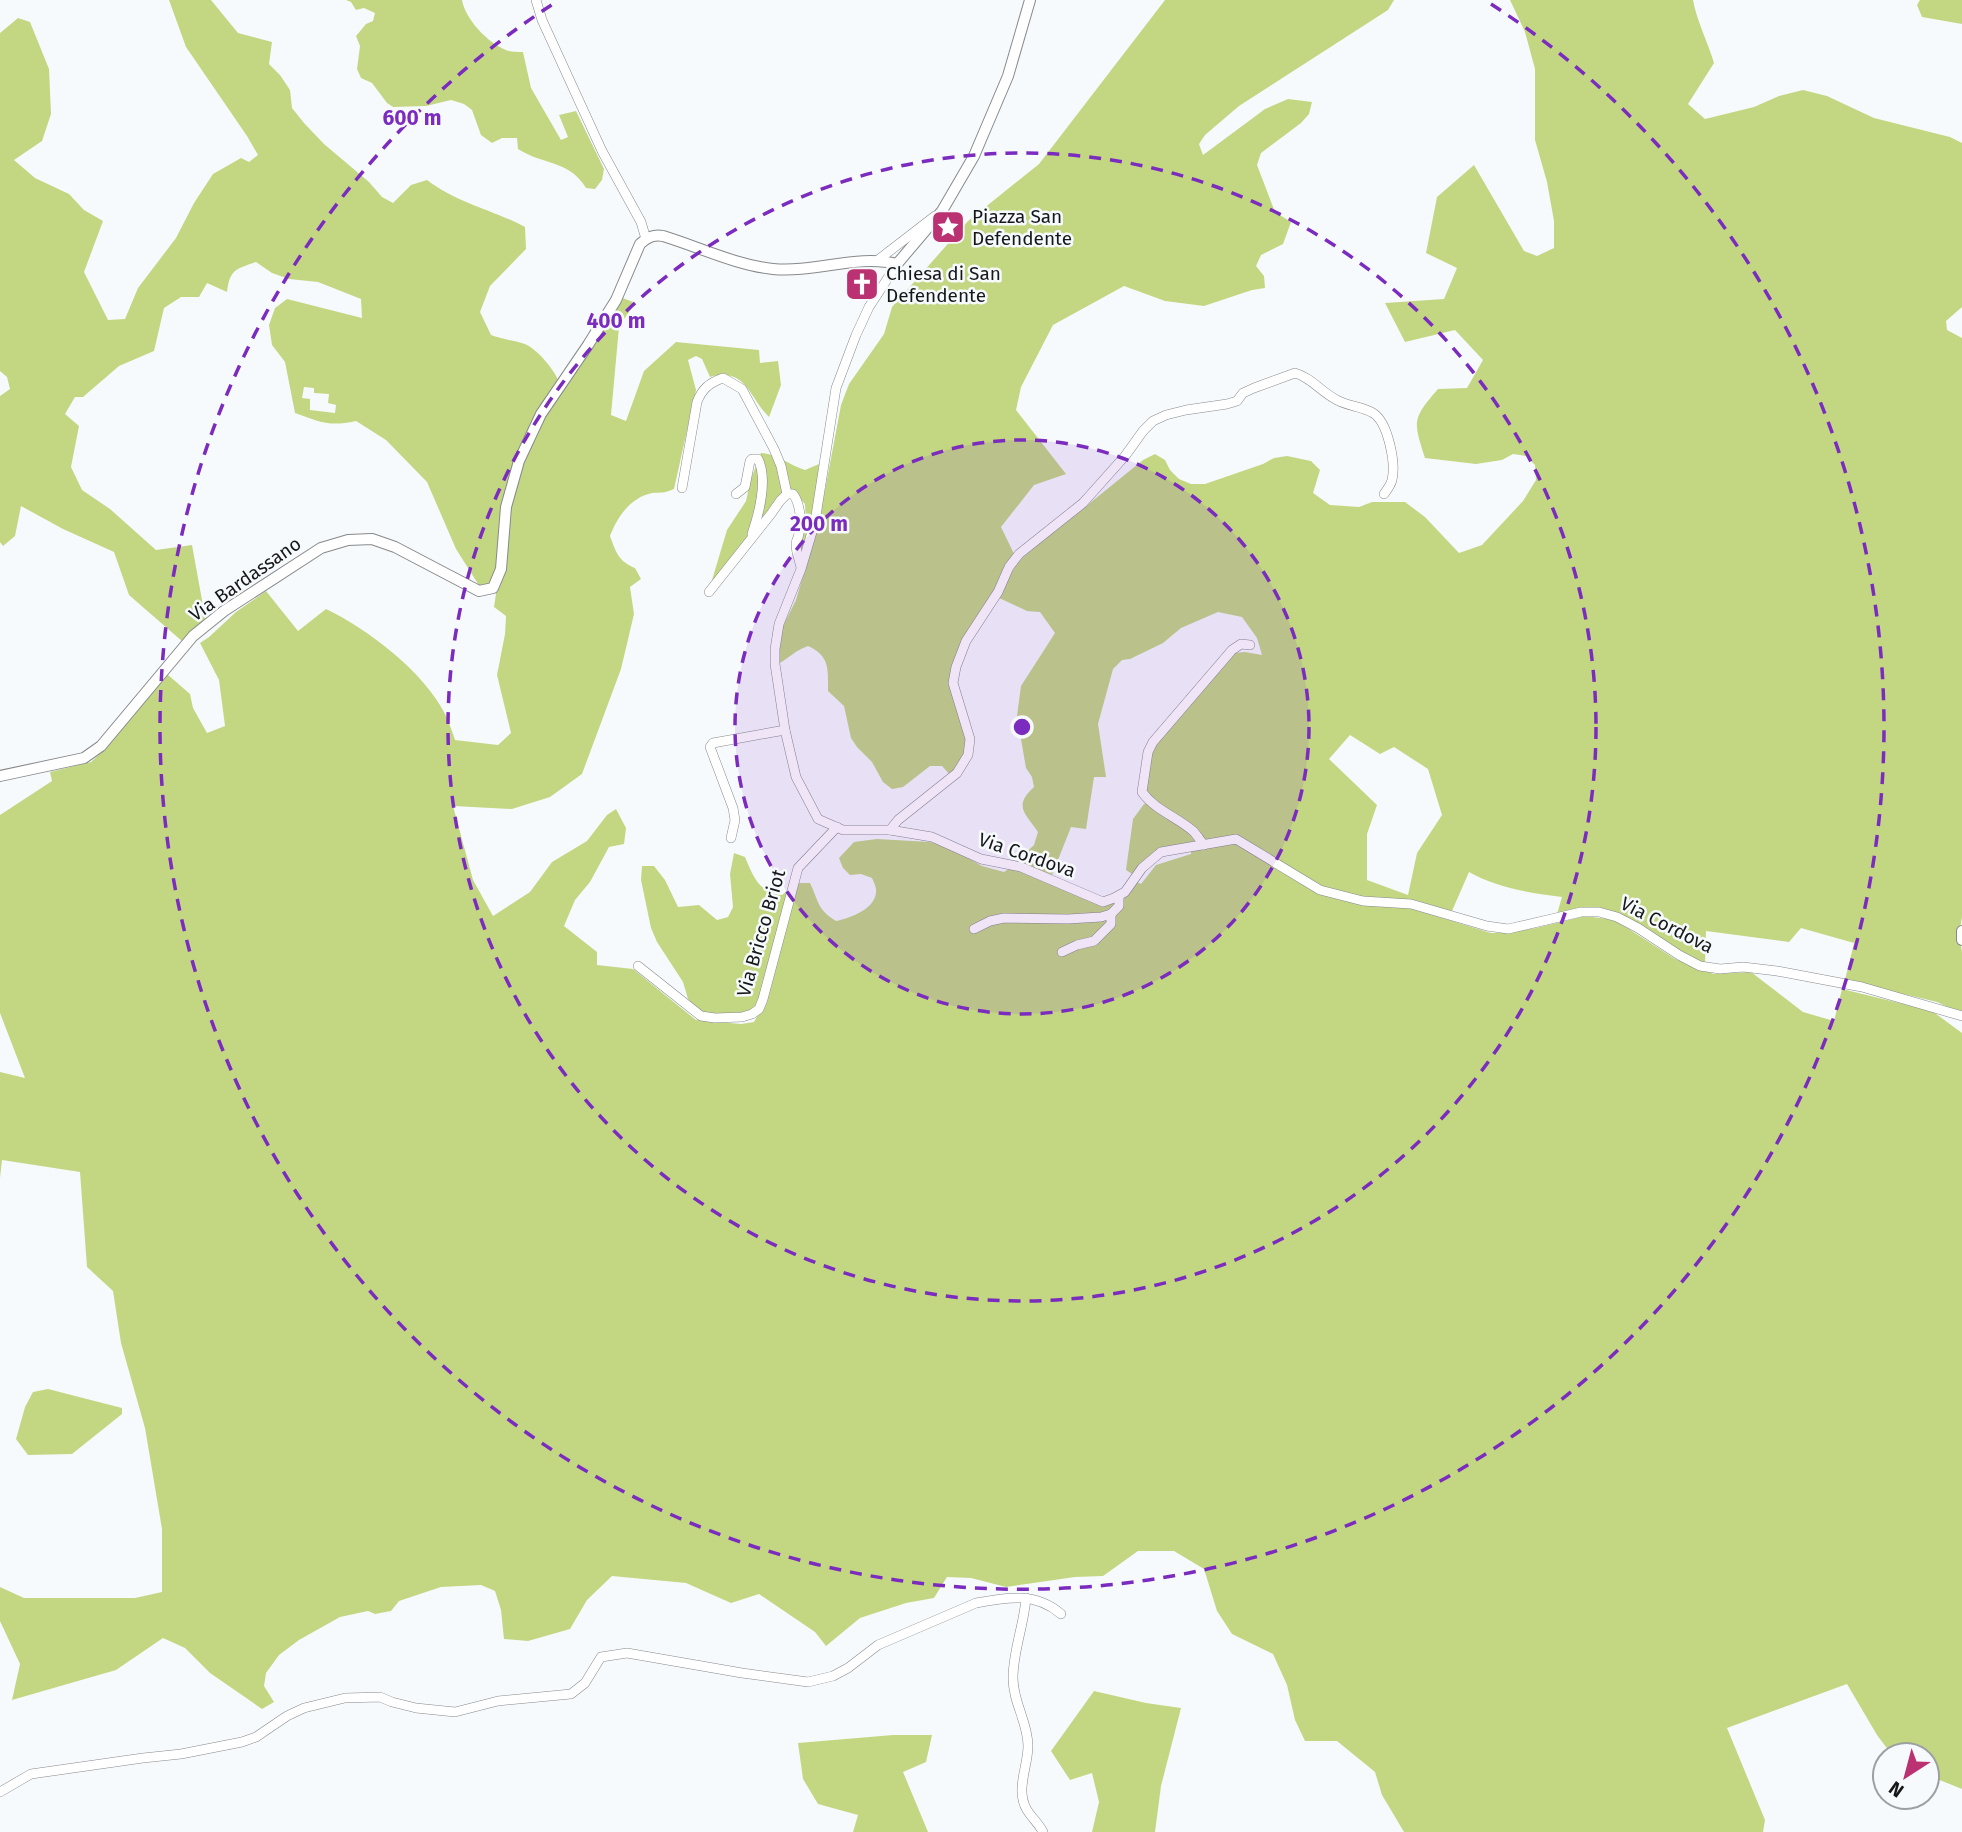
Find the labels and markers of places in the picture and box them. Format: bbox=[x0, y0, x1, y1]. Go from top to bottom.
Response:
place label: Piazza San Defendente bbox=[972, 205, 1072, 250]
place icon: Piazza San Defendente bbox=[929, 208, 967, 246]
place label: Chiesa di San Defendente bbox=[886, 262, 1001, 307]
church icon: Chiesa di San Defendente bbox=[843, 265, 881, 303]
centre of rings bbox=[1010, 715, 1034, 739]

